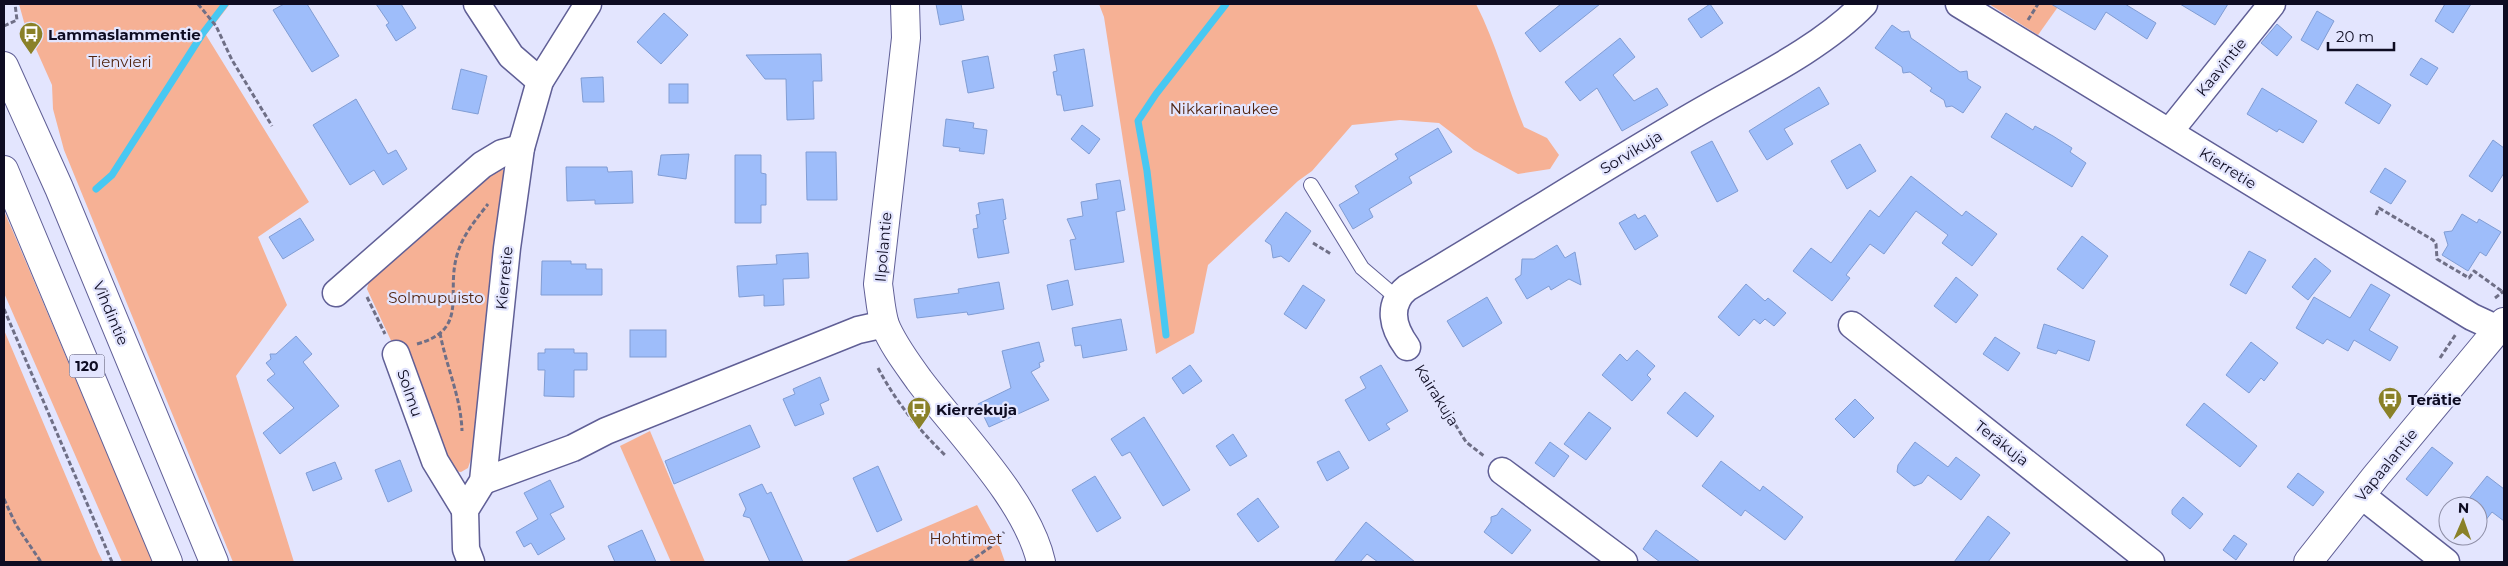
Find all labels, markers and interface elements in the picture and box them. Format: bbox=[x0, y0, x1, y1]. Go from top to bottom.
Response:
scale bar bbox=[2328, 20, 2394, 52]
bus stop icon: Lammaslammentie bbox=[18, 21, 44, 55]
place label: Lammaslammentie bbox=[48, 25, 201, 44]
text: 20 m bbox=[2336, 27, 2374, 46]
street label: Kaavintie bbox=[2192, 34, 2250, 100]
park label: Tienvieri bbox=[89, 52, 151, 71]
park label: Nikkarinaukee bbox=[1170, 99, 1278, 118]
street label: Sorvikuja bbox=[1597, 126, 1665, 178]
street label: Kierretie bbox=[2196, 143, 2260, 193]
street label: Ilpolantie bbox=[870, 211, 896, 283]
street label: Kierretie bbox=[491, 245, 517, 311]
street label: Vihdintie bbox=[89, 278, 133, 348]
park label: Solmupuisto bbox=[388, 288, 484, 307]
road number: 120 bbox=[70, 354, 104, 378]
street label: Kairakuja bbox=[1411, 361, 1463, 429]
street label: Solmu bbox=[393, 367, 427, 419]
bus stop icon: Terätie bbox=[2377, 386, 2403, 420]
place label: Terätie bbox=[2408, 390, 2462, 409]
bus stop icon: Kierrekuja bbox=[906, 396, 932, 430]
place label: Kierrekuja bbox=[936, 400, 1017, 419]
street label: Teräkuja bbox=[1971, 416, 2033, 470]
street label: Vapaalantie bbox=[2351, 425, 2421, 505]
north arrow bbox=[2438, 496, 2488, 546]
text: N bbox=[2457, 499, 2469, 517]
park label: Hohtimet bbox=[930, 529, 1002, 548]

